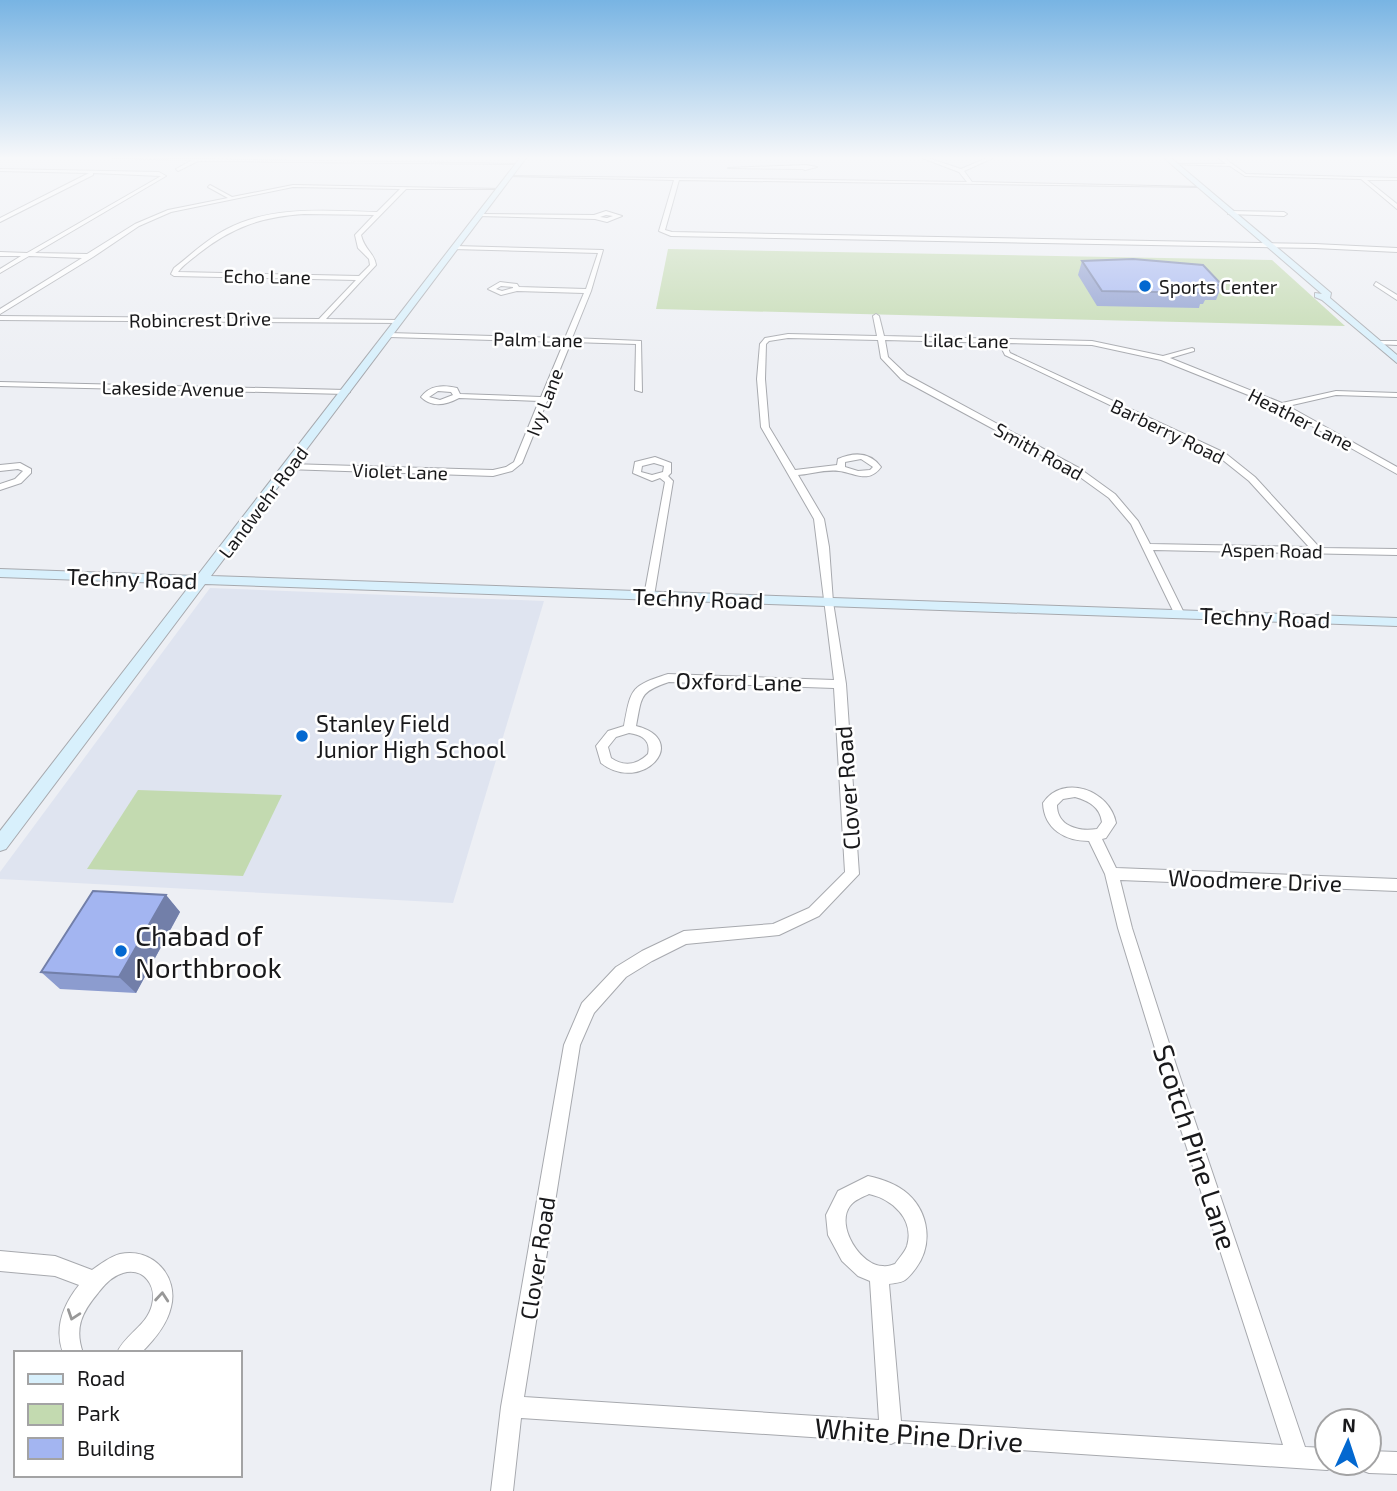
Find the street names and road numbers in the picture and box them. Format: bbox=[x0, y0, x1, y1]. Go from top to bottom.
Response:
street label: Echo Lane bbox=[223, 264, 311, 288]
street label: Robincrest Drive bbox=[129, 306, 271, 332]
street label: Palm Lane bbox=[493, 327, 583, 351]
street label: Lilac Lane bbox=[923, 328, 1009, 352]
street label: Ivy Lane bbox=[521, 365, 567, 439]
street label: Lakeside Avenue bbox=[101, 375, 245, 401]
street label: Heather Lane bbox=[1245, 383, 1357, 455]
street label: Barberry Road bbox=[1107, 394, 1229, 468]
street label: Smith Road bbox=[990, 417, 1088, 485]
street label: Landwehr Road bbox=[213, 441, 313, 563]
street label: Violet Lane bbox=[352, 458, 448, 484]
street label: Aspen Road bbox=[1221, 538, 1323, 562]
street label: Techny Road bbox=[66, 562, 198, 594]
street label: Techny Road bbox=[632, 582, 764, 614]
street label: Techny Road bbox=[1199, 601, 1331, 633]
street label: Oxford Lane bbox=[675, 666, 803, 696]
street label: Clover Road bbox=[829, 725, 865, 851]
street label: Woodmere Drive bbox=[1167, 863, 1343, 897]
street label: Scotch Pine Lane bbox=[1147, 1040, 1245, 1254]
street label: Clover Road bbox=[513, 1195, 561, 1321]
street label: White Pine Drive bbox=[813, 1410, 1025, 1458]

